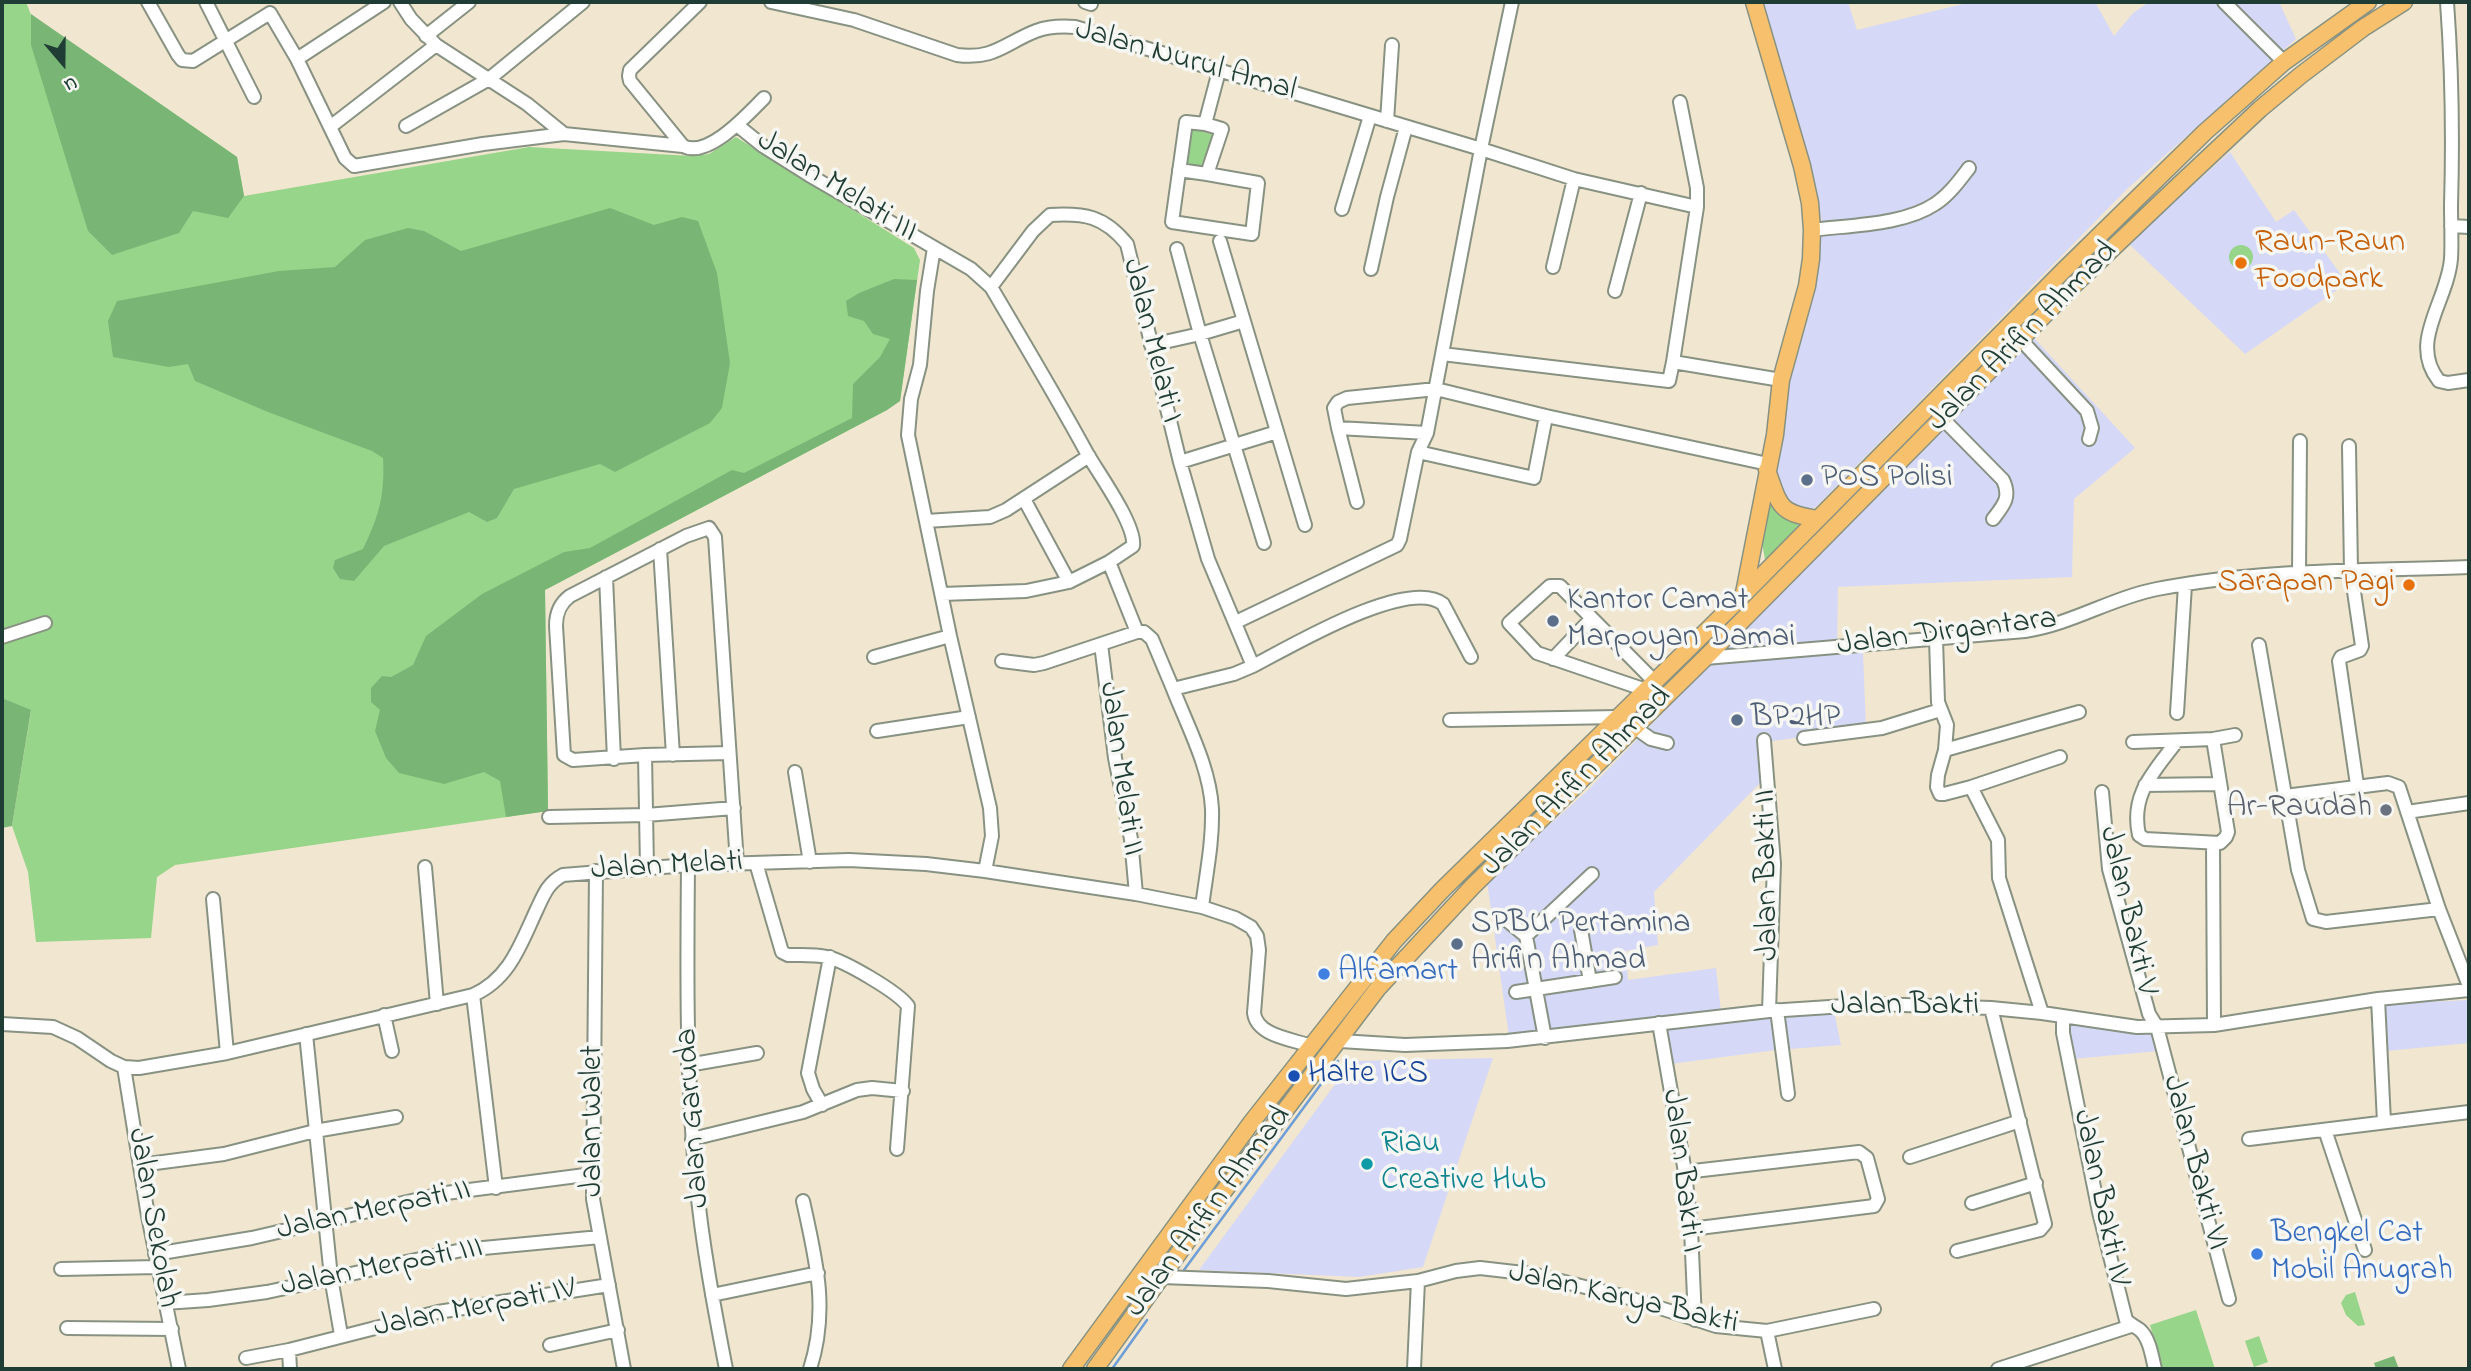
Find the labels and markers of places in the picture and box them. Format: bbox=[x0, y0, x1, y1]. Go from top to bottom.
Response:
place label: Raun-Raun Foodpark bbox=[2255, 226, 2405, 301]
marker: Raun-Raun Foodpark bbox=[2233, 255, 2249, 271]
place label: POS Polisi bbox=[1821, 461, 1953, 499]
marker: POS Polisi bbox=[1799, 472, 1815, 488]
place label: Sarapan Pagi bbox=[2217, 566, 2395, 604]
marker: Sarapan Pagi bbox=[2401, 577, 2417, 593]
place label: Kantor Camat Marpoyan Damai bbox=[1567, 584, 1795, 659]
marker: Kantor Camat Marpoyan Damai bbox=[1545, 613, 1561, 629]
place label: BP2HP bbox=[1751, 701, 1840, 739]
marker: BP2HP bbox=[1729, 712, 1745, 728]
place label: Ar-Raudah bbox=[2227, 791, 2372, 829]
marker: Ar-Raudah bbox=[2378, 802, 2394, 818]
place label: SPBU Pertamina Arifin Ahmad bbox=[1471, 907, 1690, 982]
marker: SPBU Pertamina Arifin Ahmad bbox=[1449, 936, 1465, 952]
place label: Alfamart bbox=[1338, 955, 1458, 993]
marker: Alfamart bbox=[1316, 966, 1332, 982]
place label: Halte ICS bbox=[1308, 1057, 1428, 1095]
marker: Halte ICS bbox=[1286, 1068, 1302, 1084]
place label: Riau Creative Hub bbox=[1381, 1127, 1546, 1202]
marker: Riau Creative Hub bbox=[1359, 1156, 1375, 1172]
place label: Bengkel Cat Mobil Anugrah bbox=[2271, 1217, 2453, 1292]
marker: Bengkel Cat Mobil Anugrah bbox=[2249, 1246, 2265, 1262]

